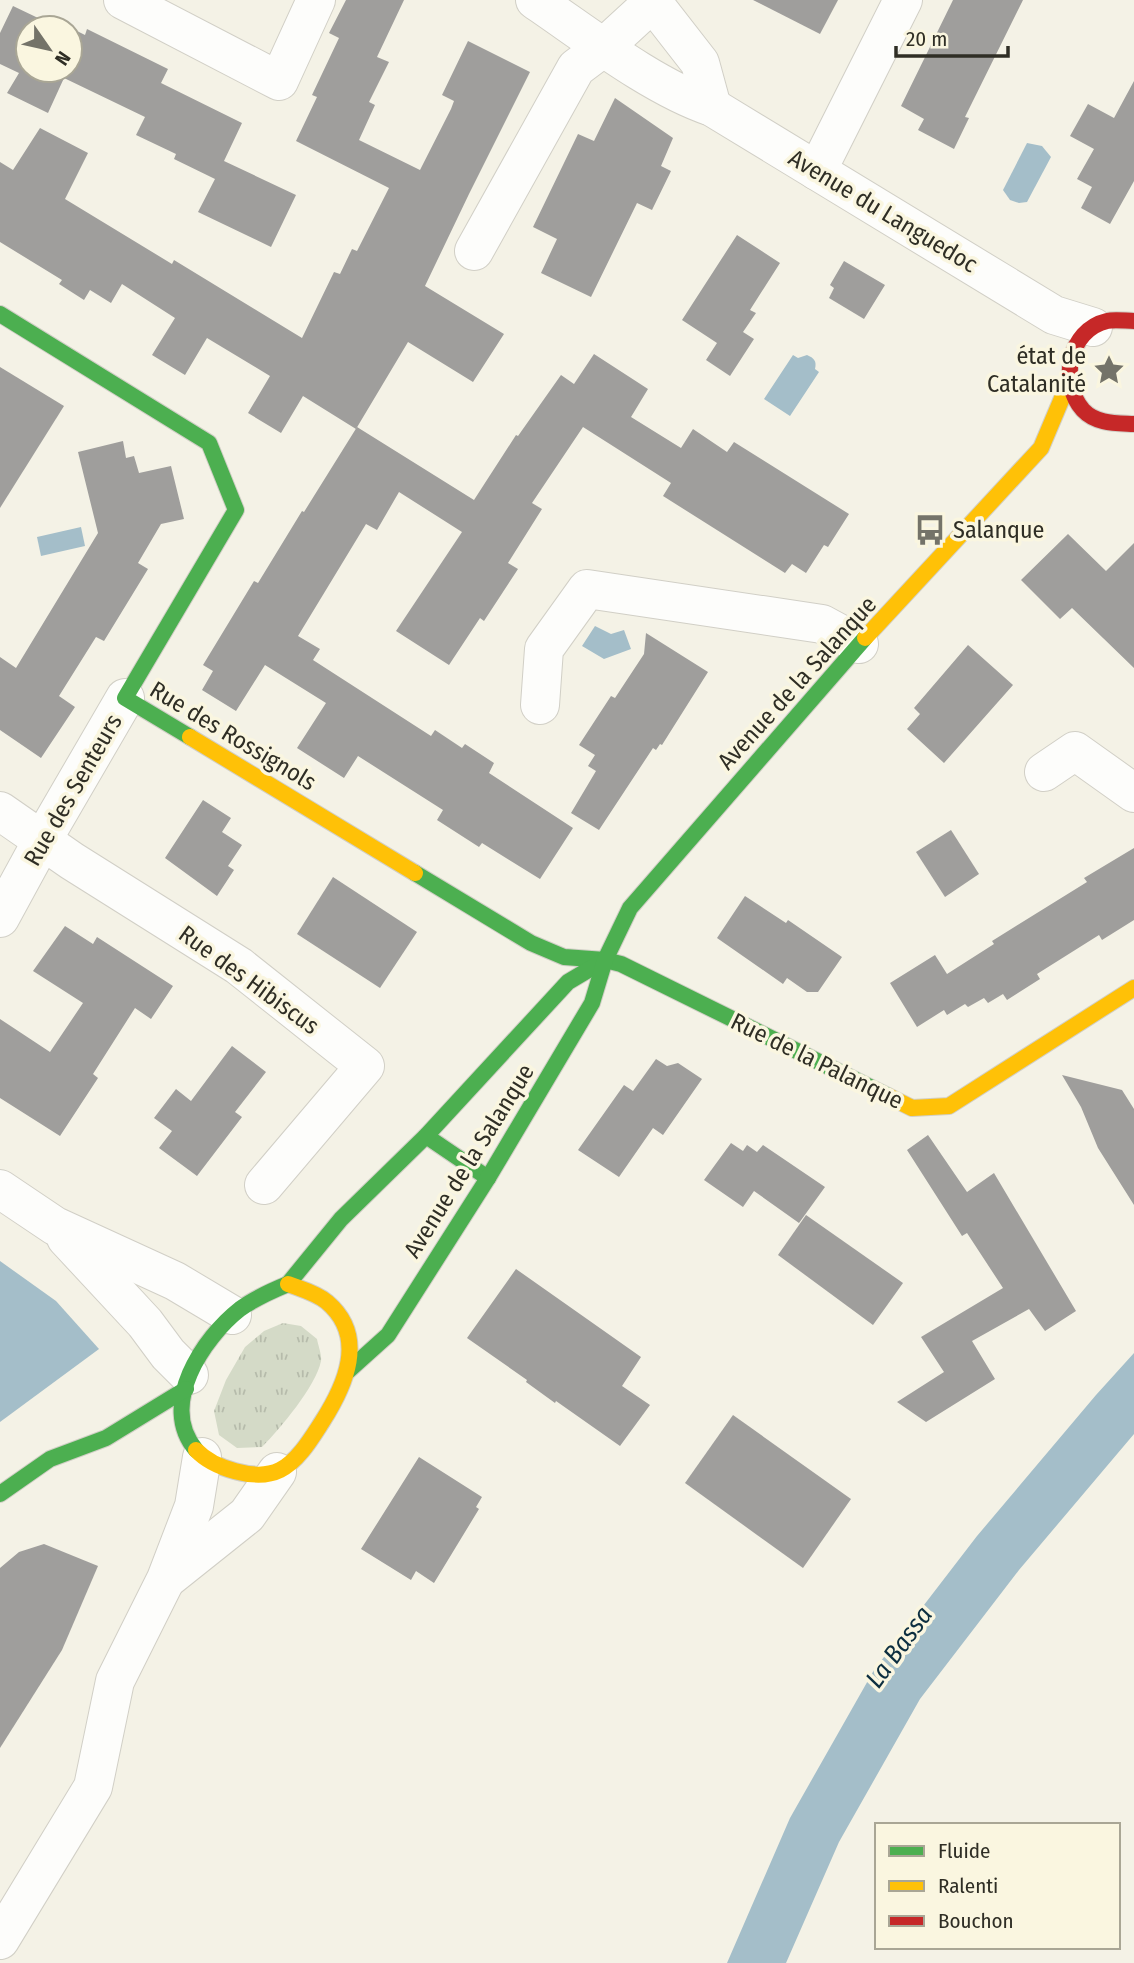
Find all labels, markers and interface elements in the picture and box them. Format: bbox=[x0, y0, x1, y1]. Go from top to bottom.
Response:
north arrow bbox=[14, 14, 84, 84]
scale bar bbox=[896, 14, 1008, 58]
text: 20 m bbox=[906, 26, 947, 52]
text: N bbox=[50, 47, 75, 69]
street label: Avenue du Languedoc bbox=[784, 144, 982, 278]
place label: état de Catalanité bbox=[987, 342, 1086, 398]
place icon: état de Catalanité bbox=[1092, 353, 1126, 387]
bus stop icon: Salanque bbox=[913, 513, 947, 547]
place label: Salanque bbox=[953, 516, 1044, 544]
street label: Avenue de la Salanque bbox=[712, 591, 882, 775]
street label: Rue des Rossignols bbox=[145, 675, 321, 797]
street label: Rue des Senteurs bbox=[18, 709, 128, 871]
street label: Rue des Hibiscus bbox=[174, 920, 324, 1040]
street label: Rue de la Palanque bbox=[726, 1007, 908, 1115]
street label: Avenue de la Salanque bbox=[398, 1059, 540, 1263]
water label: La Bassa bbox=[859, 1600, 939, 1694]
legend bbox=[875, 1823, 1120, 1949]
text: Fluide bbox=[938, 1838, 990, 1864]
text: Ralenti bbox=[938, 1873, 998, 1899]
text: Bouchon bbox=[938, 1908, 1014, 1934]

